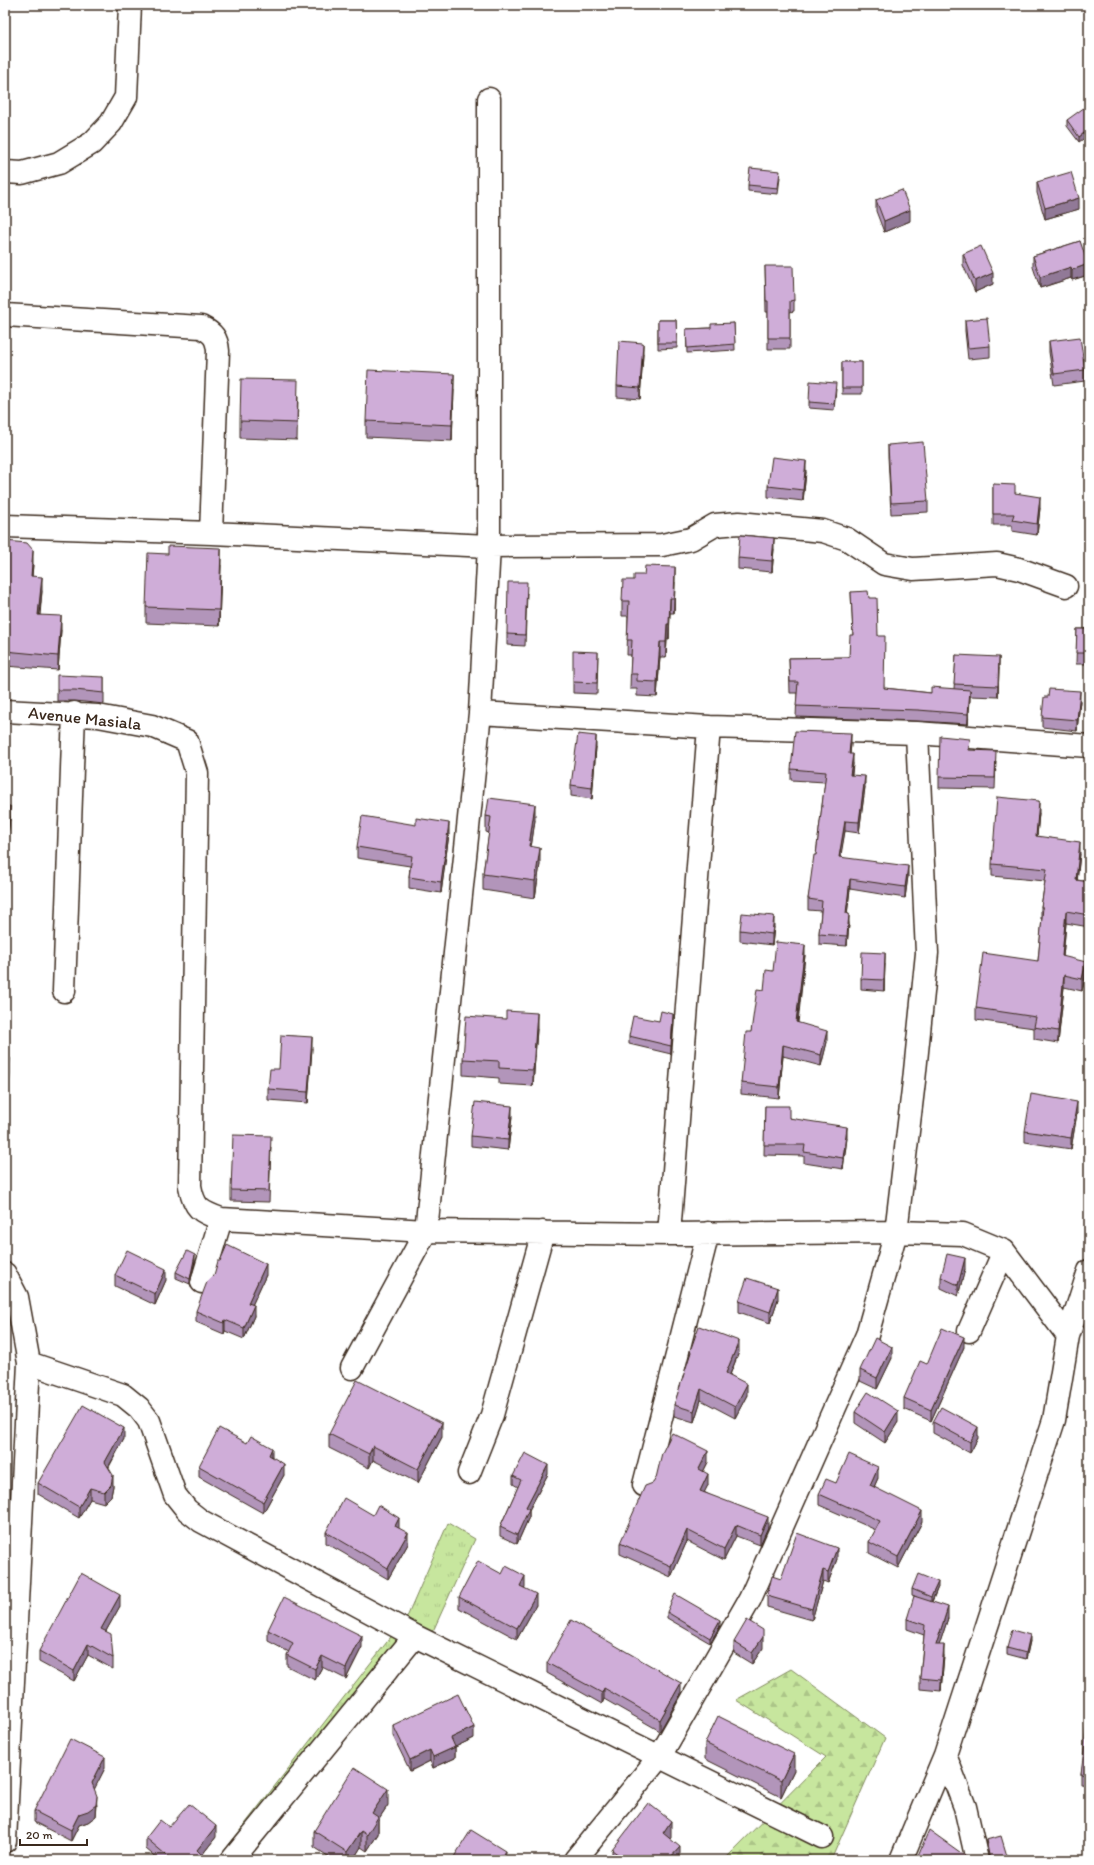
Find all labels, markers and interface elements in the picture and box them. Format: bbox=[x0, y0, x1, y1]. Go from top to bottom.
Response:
street label: Avenue Masiala bbox=[27, 702, 143, 734]
scale bar bbox=[20, 1821, 87, 1847]
text: 20 m bbox=[26, 1828, 53, 1842]

